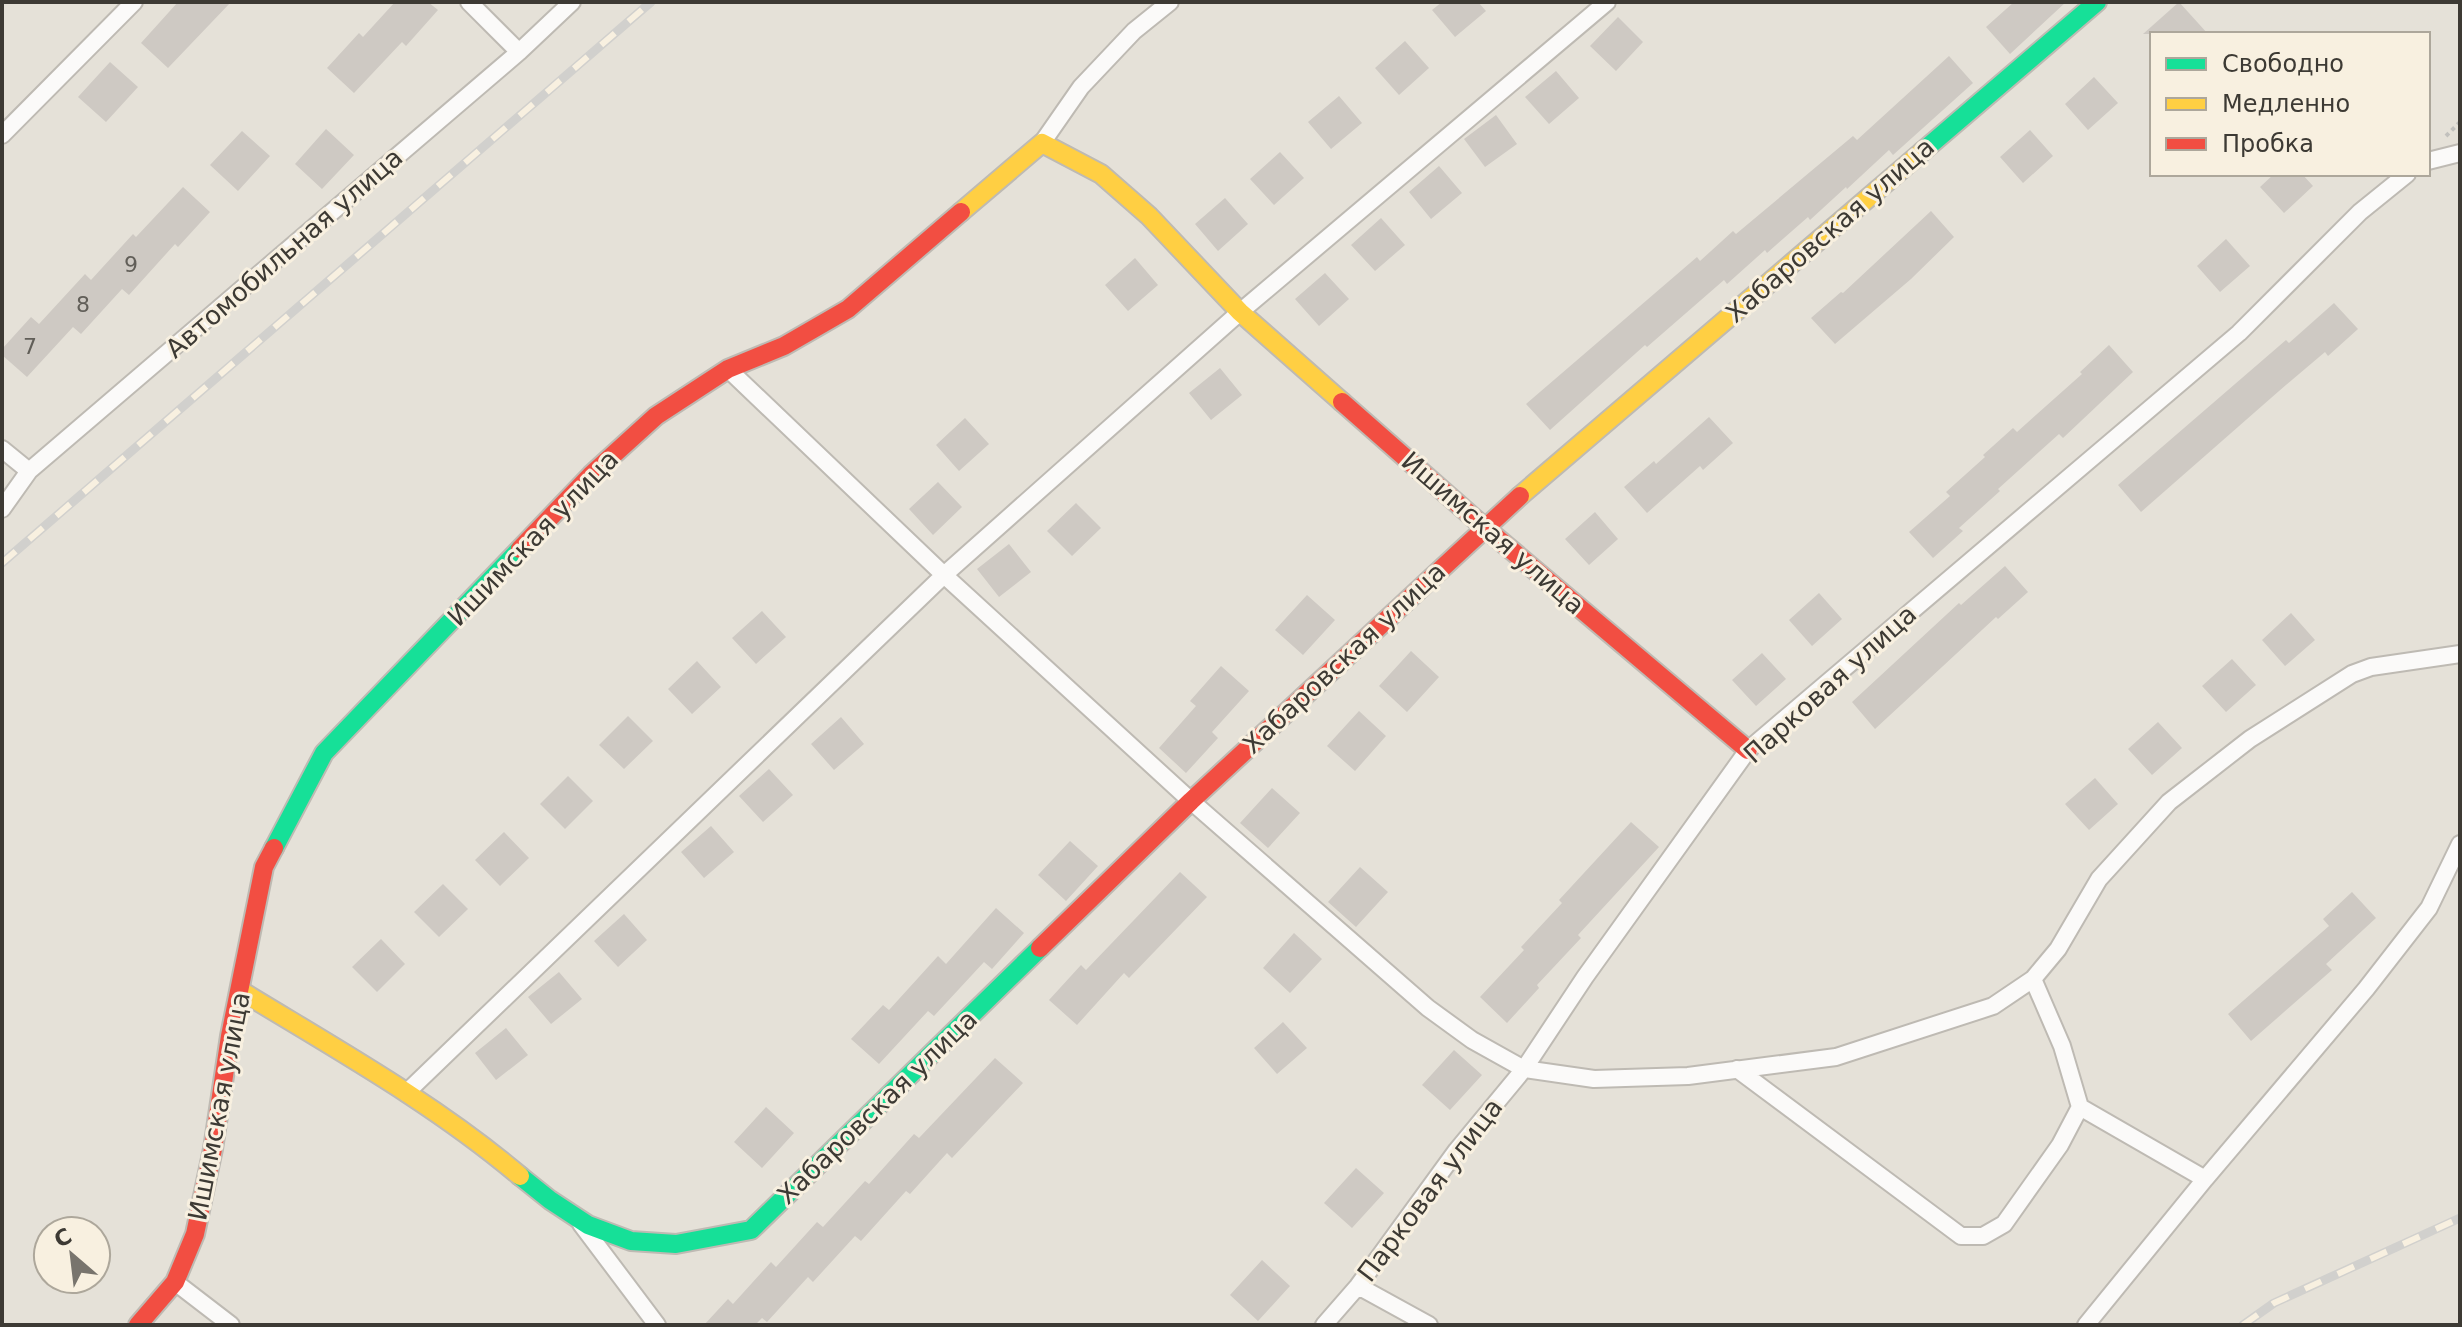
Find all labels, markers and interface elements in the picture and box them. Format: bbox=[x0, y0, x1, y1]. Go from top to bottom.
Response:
legend bbox=[2150, 32, 2430, 176]
text: Свободно bbox=[2222, 50, 2344, 78]
text: Медленно bbox=[2222, 90, 2350, 118]
text: Пробка bbox=[2222, 130, 2314, 158]
street label: Хабаровская улица bbox=[1720, 131, 1940, 329]
street label: Автомобильная улица bbox=[159, 142, 409, 364]
house number: 9 bbox=[124, 252, 138, 277]
house number: 8 bbox=[76, 292, 90, 317]
house number: 7 bbox=[23, 334, 37, 359]
street label: Ишимская улица bbox=[442, 444, 624, 632]
street label: Ишимская улица bbox=[1396, 446, 1590, 620]
street label: Хабаровская улица bbox=[1237, 556, 1451, 760]
street label: Парковая улица bbox=[1738, 599, 1922, 769]
street label: Ишимская улица bbox=[182, 989, 256, 1223]
street label: Хабаровская улица bbox=[771, 1004, 983, 1210]
street label: Парковая улица bbox=[1351, 1093, 1509, 1287]
north arrow bbox=[32, 1215, 112, 1295]
text: С bbox=[50, 1223, 76, 1253]

